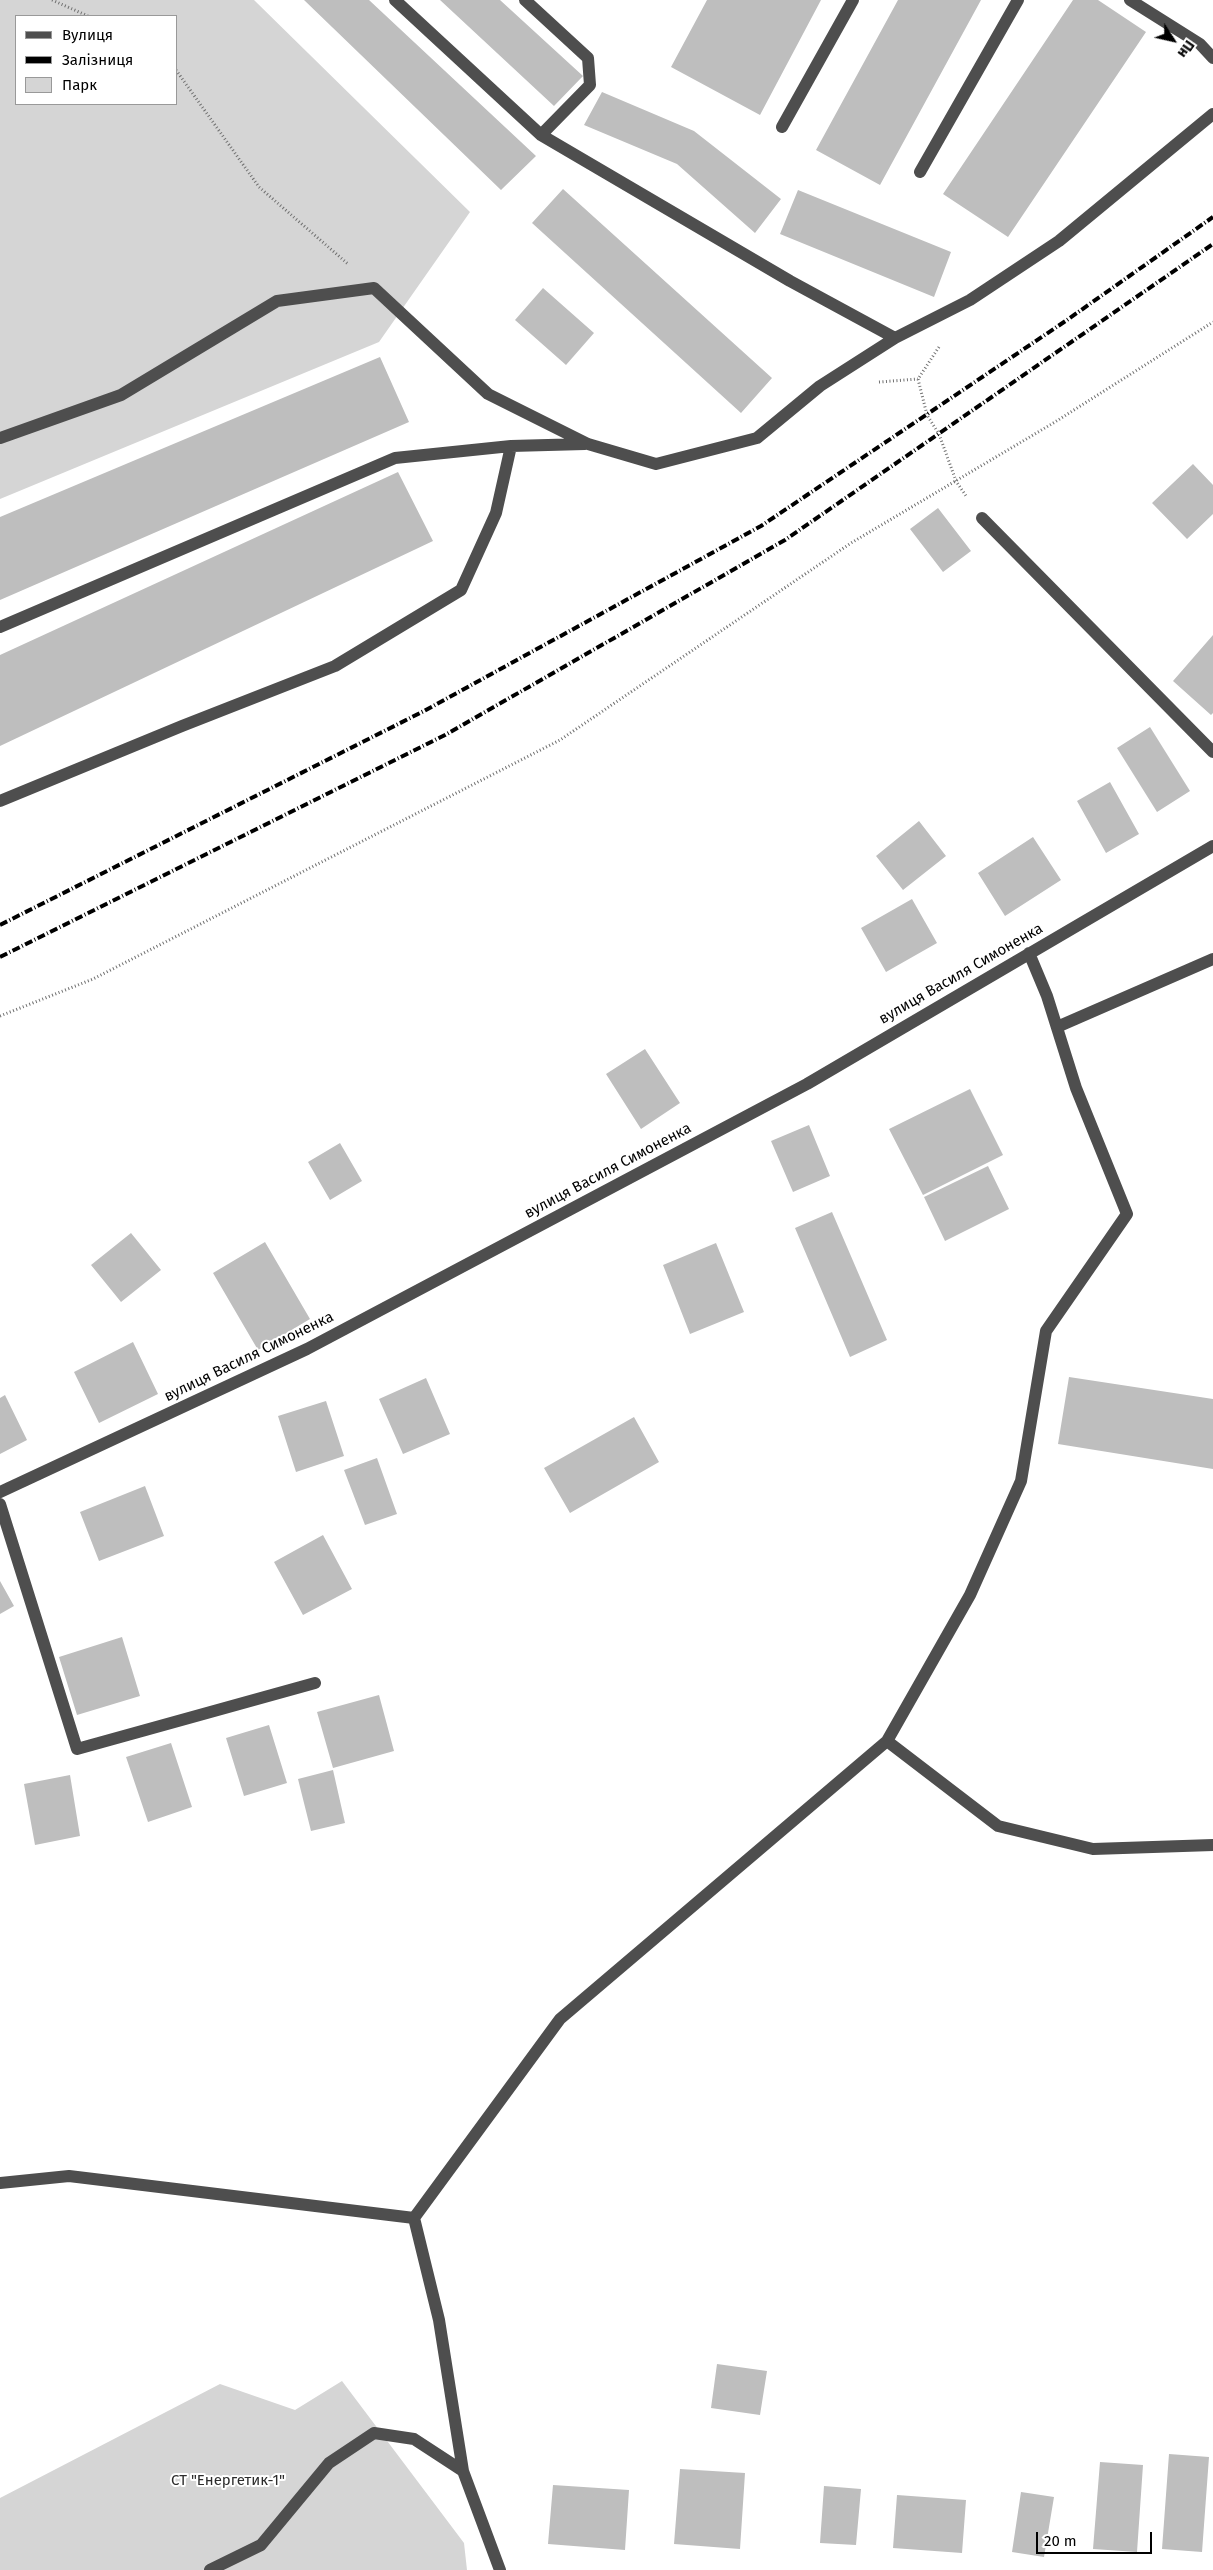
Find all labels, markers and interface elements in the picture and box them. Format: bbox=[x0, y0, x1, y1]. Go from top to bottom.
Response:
legend bbox=[15, 15, 178, 105]
north arrow bbox=[1148, 15, 1198, 65]
text: Вулиця bbox=[62, 26, 113, 44]
text: Пн bbox=[1174, 37, 1198, 61]
text: Залізниця bbox=[62, 51, 133, 69]
text: Парк bbox=[62, 76, 97, 94]
street label: вулиця Василя Симоненка bbox=[876, 920, 1046, 1028]
street label: вулиця Василя Симоненка bbox=[522, 1119, 694, 1223]
street label: вулиця Василя Симоненка bbox=[161, 1308, 337, 1406]
park label: СТ "Енергетик-1" bbox=[171, 2472, 285, 2490]
scale bar bbox=[1038, 2522, 1154, 2554]
text: 20 m bbox=[1044, 2532, 1077, 2550]

